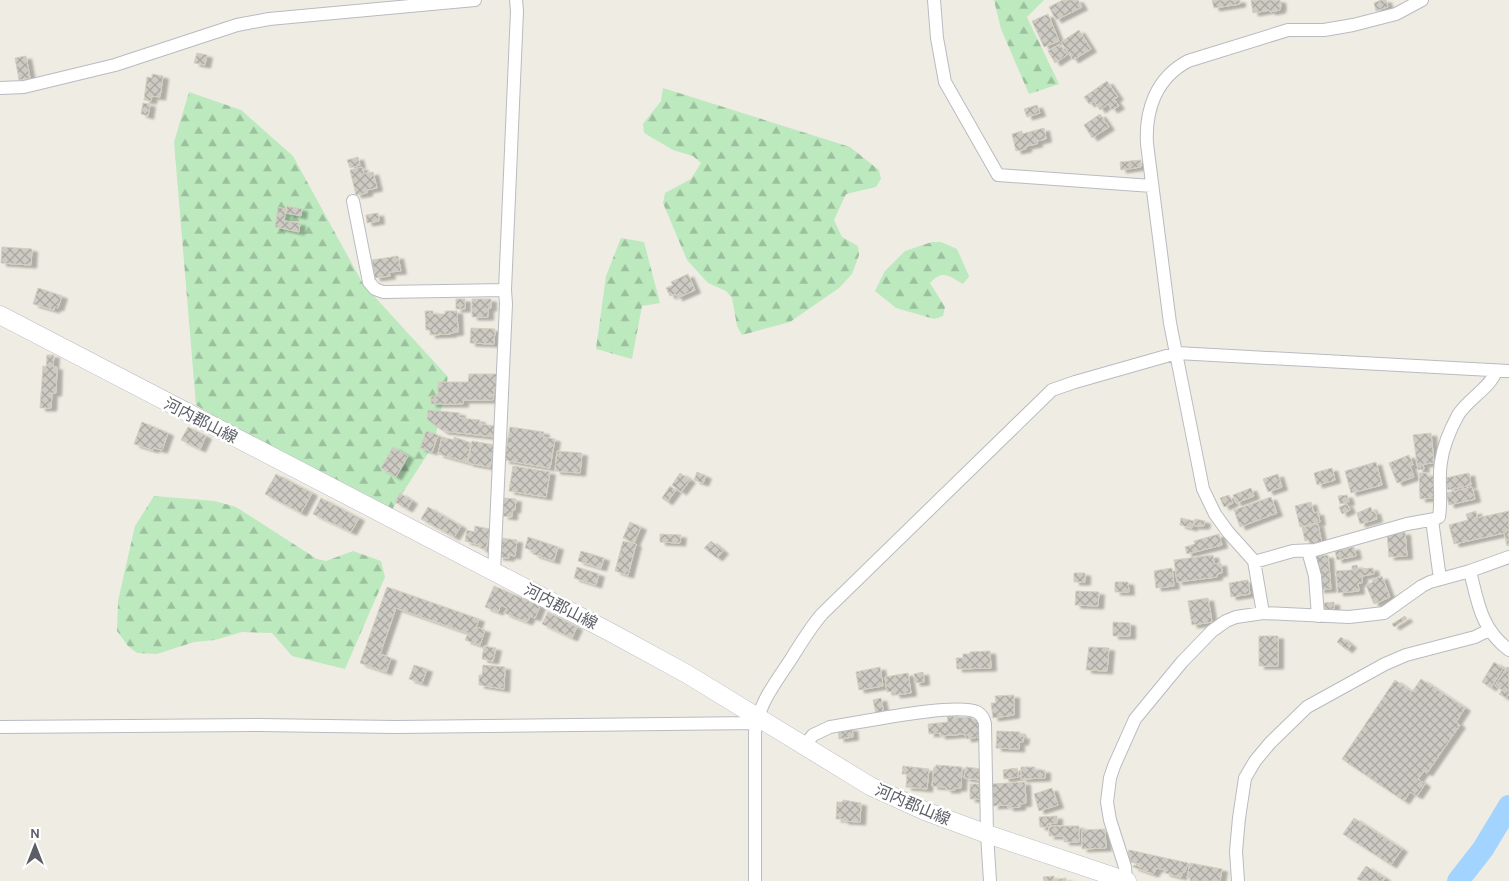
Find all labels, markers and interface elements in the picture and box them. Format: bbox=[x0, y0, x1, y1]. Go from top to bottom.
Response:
street label: 河内郡山線 bbox=[161, 394, 241, 447]
street label: 河内郡山線 bbox=[521, 580, 601, 633]
street label: 河内郡山線 bbox=[872, 780, 953, 829]
north arrow bbox=[10, 821, 60, 871]
text: N bbox=[30, 825, 40, 842]

